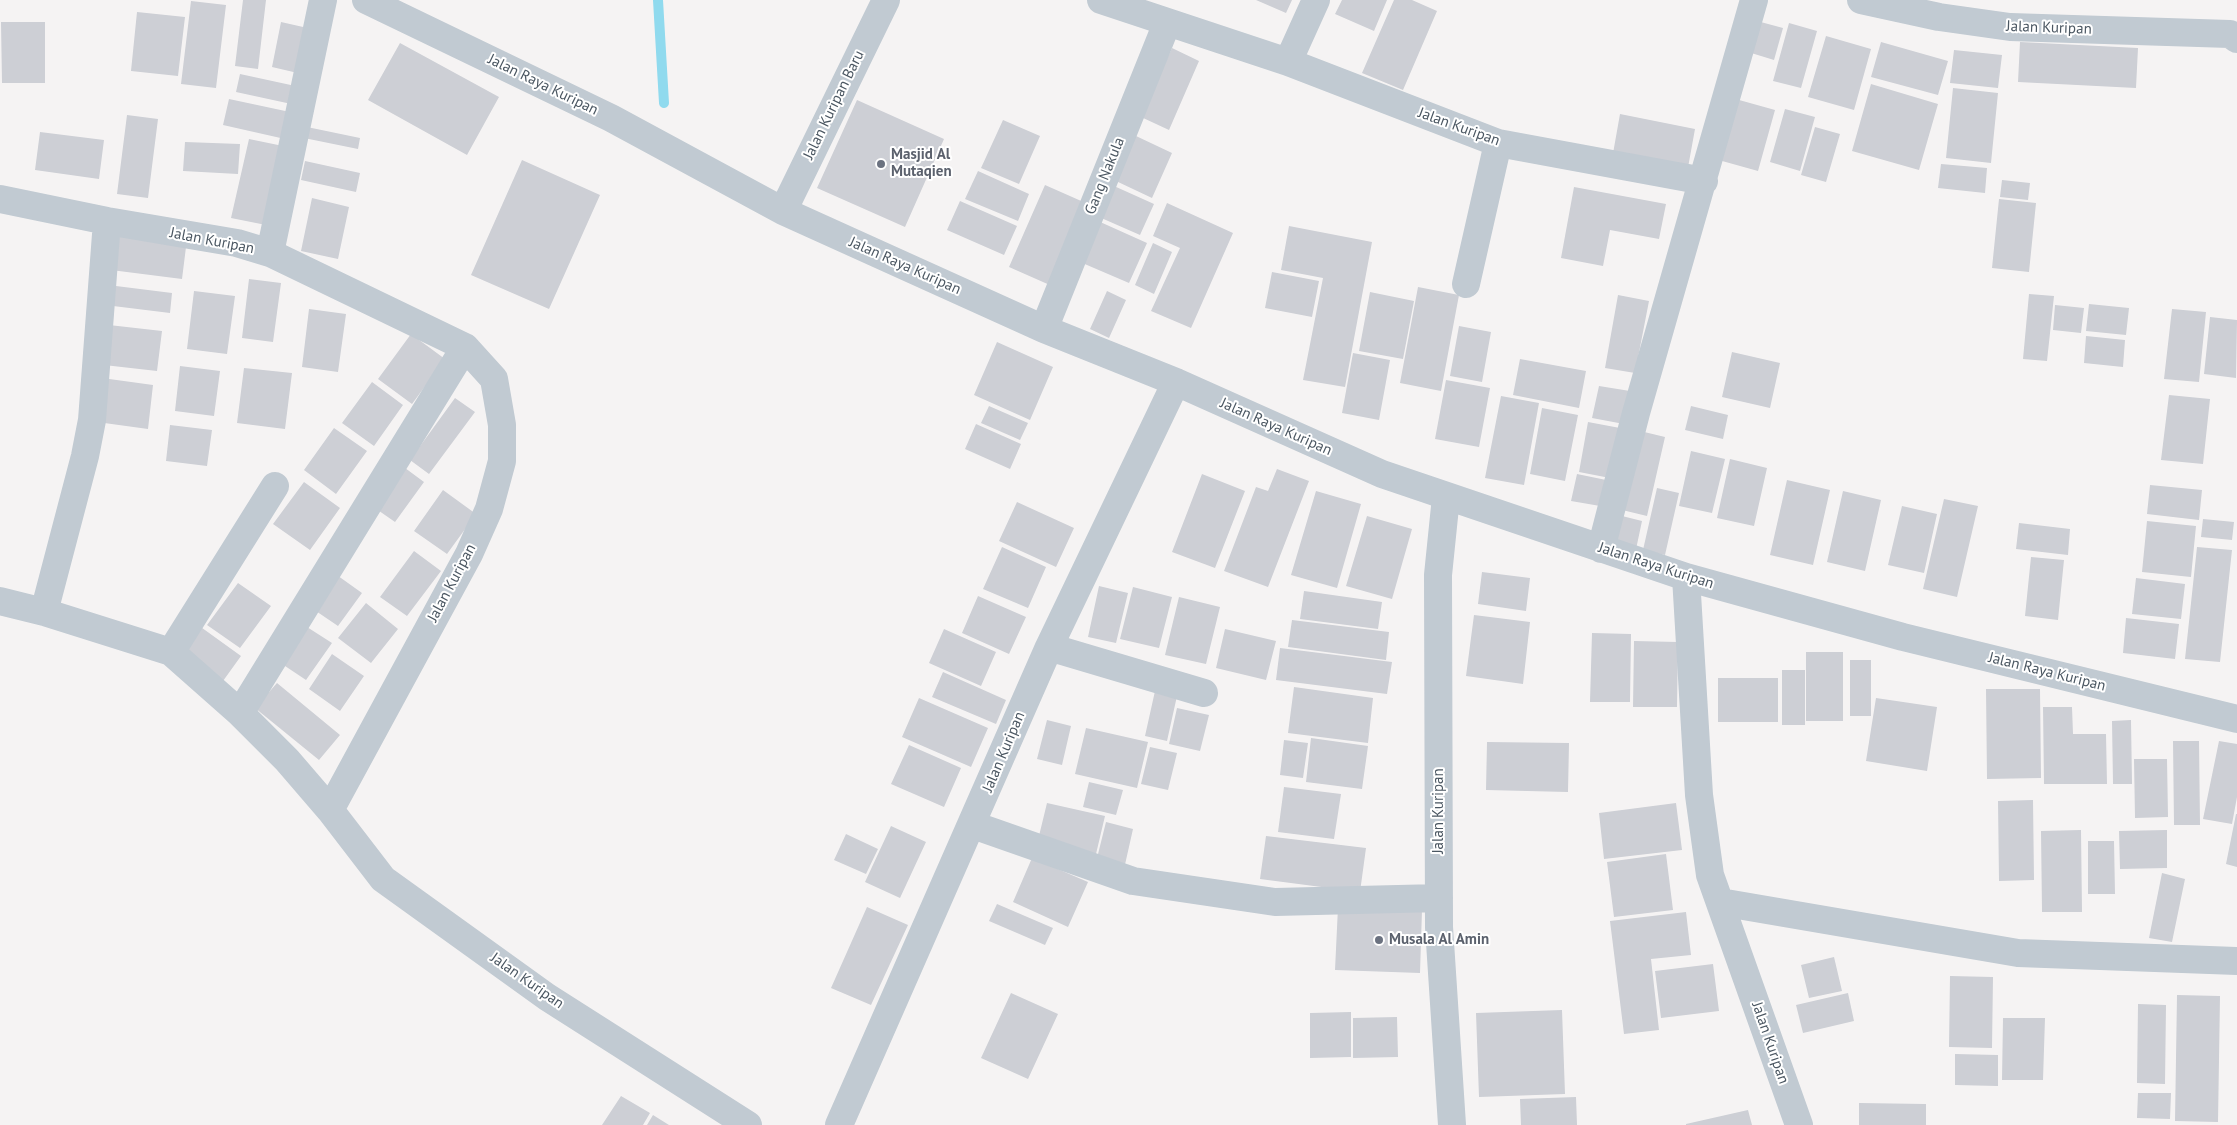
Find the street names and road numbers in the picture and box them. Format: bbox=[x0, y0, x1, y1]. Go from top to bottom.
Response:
street label: Jalan Kuripan bbox=[2006, 18, 2092, 38]
street label: Jalan Kuripan Baru bbox=[800, 48, 868, 162]
street label: Jalan Raya Kuripan bbox=[485, 51, 601, 119]
street label: Jalan Kuripan bbox=[1416, 104, 1502, 150]
street label: Gang Nakula bbox=[1081, 135, 1129, 217]
street label: Jalan Kuripan bbox=[168, 224, 256, 258]
street label: Jalan Raya Kuripan bbox=[846, 233, 964, 299]
street label: Jalan Raya Kuripan bbox=[1217, 394, 1335, 460]
street label: Jalan Raya Kuripan bbox=[1596, 539, 1716, 593]
street label: Jalan Kuripan bbox=[424, 541, 480, 625]
street label: Jalan Raya Kuripan bbox=[1987, 649, 2107, 695]
street label: Jalan Kuripan bbox=[979, 709, 1029, 795]
street label: Jalan Kuripan bbox=[1430, 768, 1448, 854]
street label: Jalan Kuripan bbox=[487, 949, 567, 1013]
street label: Jalan Kuripan bbox=[1748, 1000, 1792, 1086]

